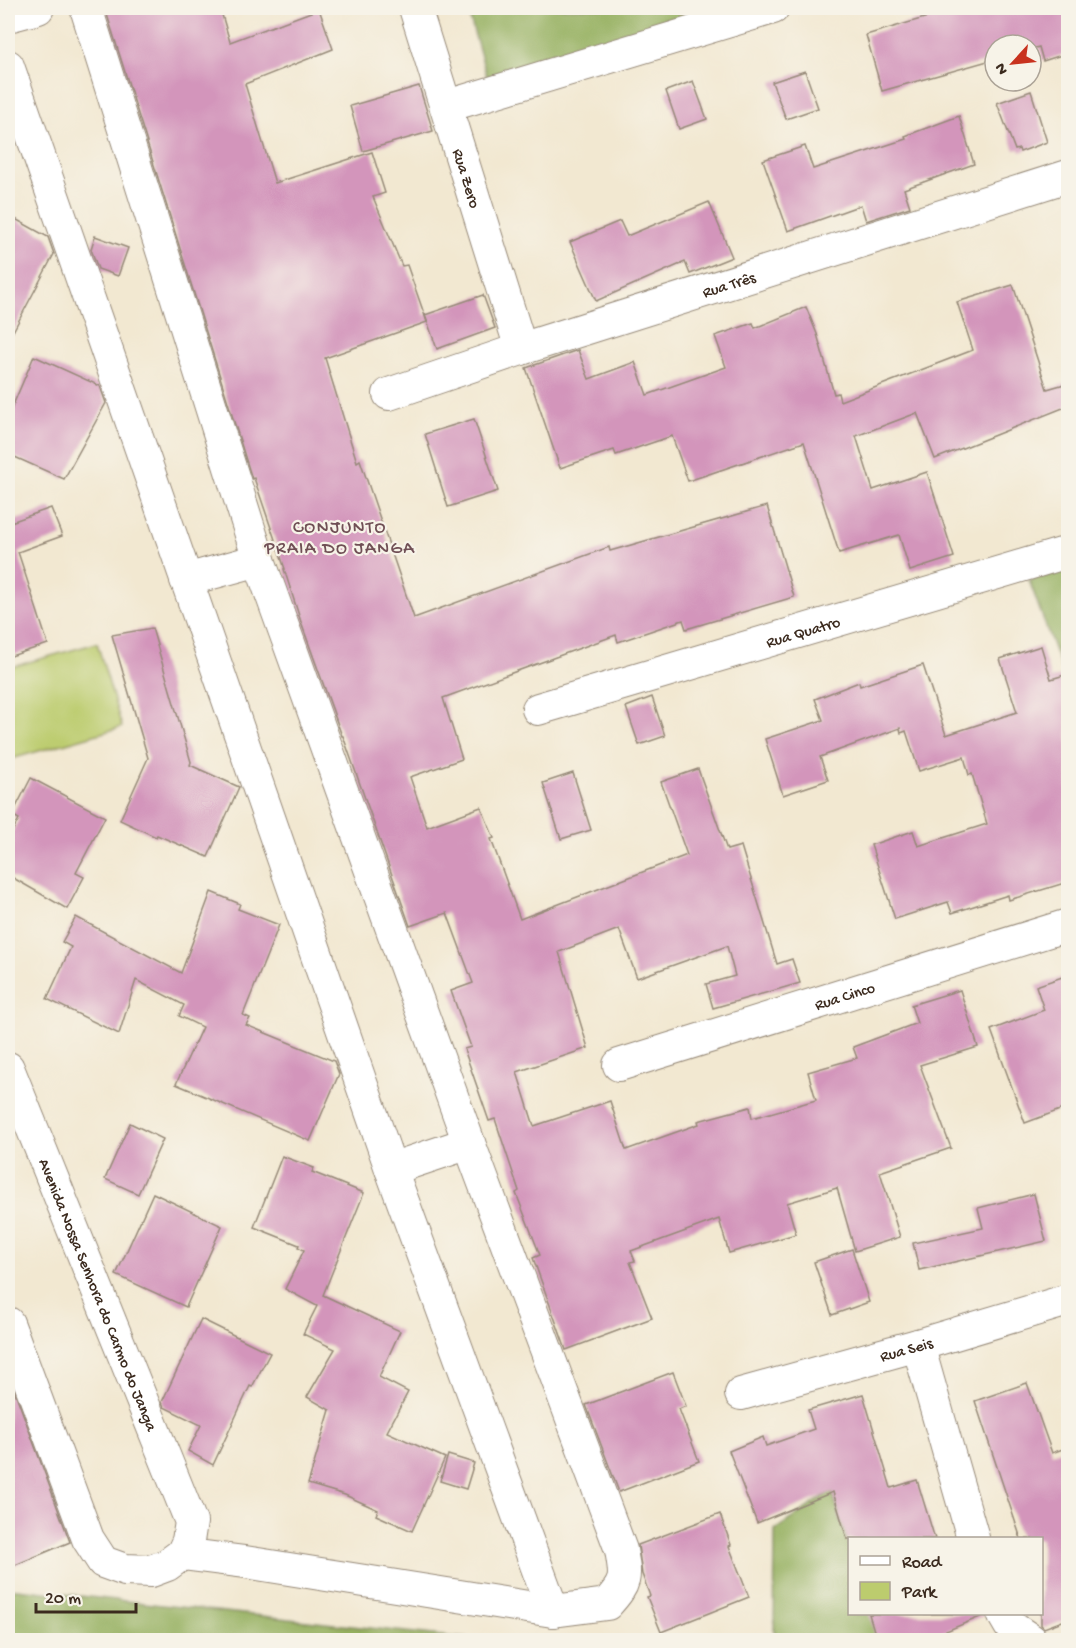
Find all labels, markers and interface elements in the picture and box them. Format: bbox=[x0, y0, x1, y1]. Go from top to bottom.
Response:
north arrow bbox=[983, 33, 1043, 93]
text: N bbox=[992, 59, 1014, 77]
street label: Rua Zero bbox=[446, 147, 483, 211]
street label: Rua Três bbox=[701, 269, 759, 304]
district label: CONJUNTO PRAIA DO JANGA bbox=[264, 518, 415, 560]
street label: Rua Quatro bbox=[764, 614, 843, 654]
street label: Rua Cinco bbox=[813, 980, 878, 1016]
street label: Avenida Nossa Senhora do Carmo do Janga bbox=[33, 1156, 160, 1436]
street label: Rua Seis bbox=[878, 1335, 936, 1368]
legend bbox=[848, 1537, 1043, 1615]
text: Road bbox=[902, 1553, 943, 1574]
scale bar bbox=[36, 1576, 136, 1614]
text: Park bbox=[901, 1583, 938, 1604]
text: 20 m bbox=[45, 1589, 81, 1610]

